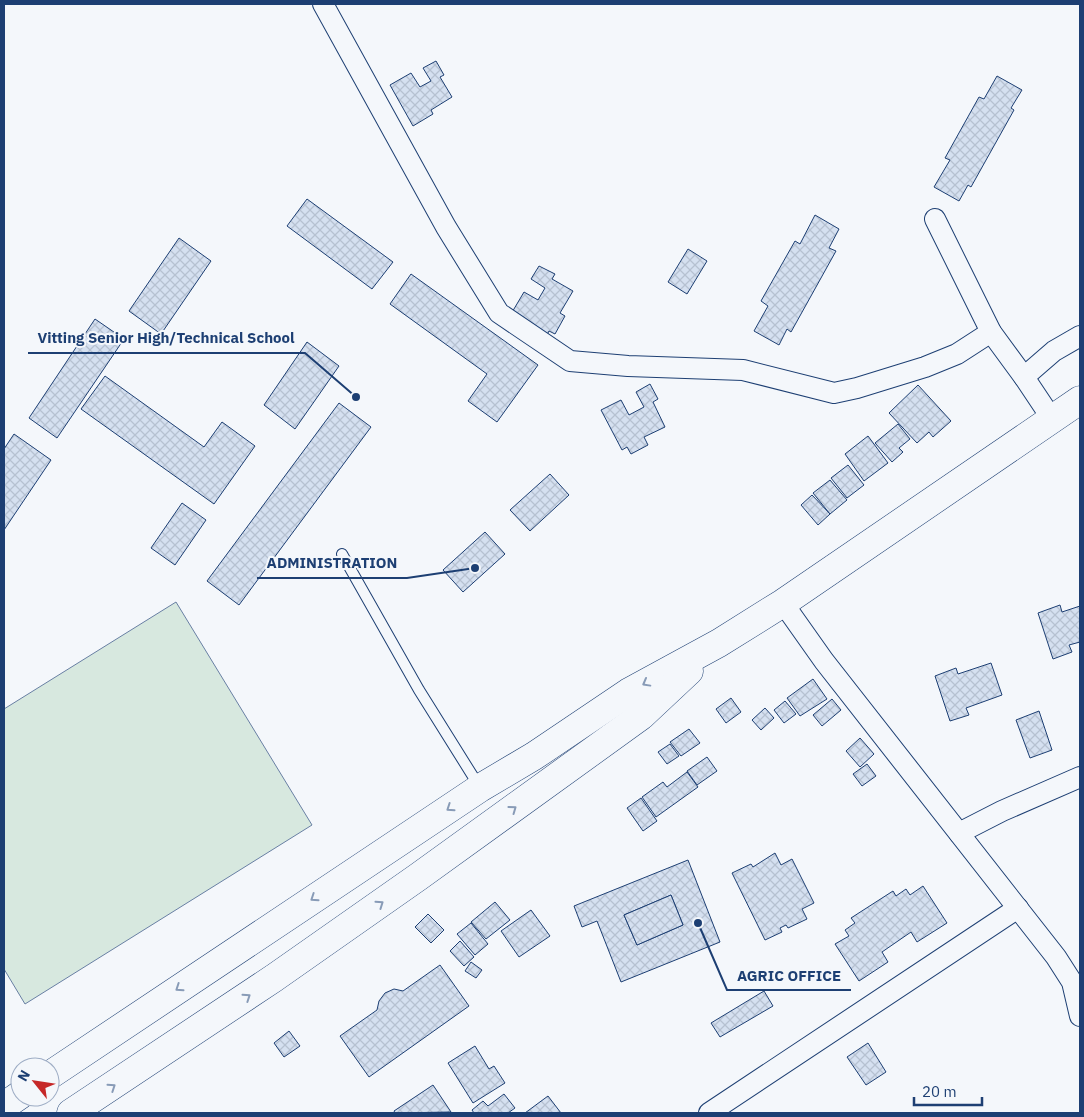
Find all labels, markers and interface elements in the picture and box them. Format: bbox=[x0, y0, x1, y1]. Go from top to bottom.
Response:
callout: Vitting Senior High/Technical School bbox=[28, 323, 305, 353]
text: Vitting Senior High/Technical School bbox=[37, 328, 295, 347]
callout: ADMINISTRATION bbox=[257, 548, 407, 578]
text: ADMINISTRATION bbox=[267, 553, 397, 572]
one-way arrow bbox=[642, 677, 651, 687]
one-way arrow bbox=[446, 802, 455, 811]
one-way arrow bbox=[507, 806, 516, 815]
one-way arrow bbox=[311, 892, 320, 901]
one-way arrow bbox=[375, 901, 384, 910]
callout: AGRIC OFFICE bbox=[727, 960, 851, 990]
text: AGRIC OFFICE bbox=[737, 966, 841, 985]
one-way arrow bbox=[176, 982, 185, 991]
one-way arrow bbox=[241, 994, 251, 1003]
north arrow bbox=[10, 1057, 60, 1107]
text: N bbox=[13, 1067, 34, 1084]
scale bar bbox=[914, 1074, 982, 1106]
text: 20 m bbox=[922, 1082, 957, 1101]
one-way arrow bbox=[107, 1084, 116, 1094]

